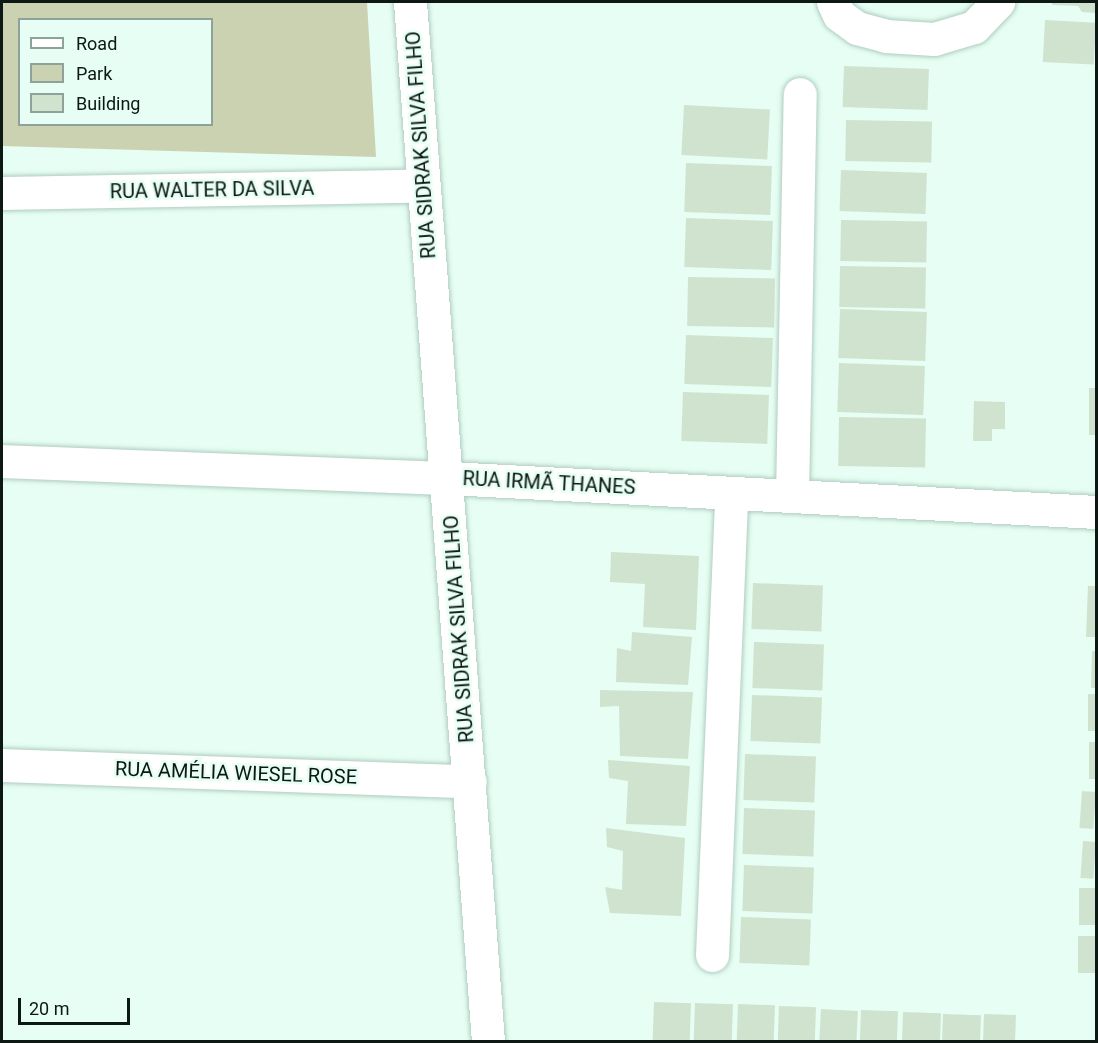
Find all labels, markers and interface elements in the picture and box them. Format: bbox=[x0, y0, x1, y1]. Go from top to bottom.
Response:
legend bbox=[18, 18, 213, 126]
street label: RUA SIDRAK SILVA FILHO bbox=[401, 30, 441, 260]
text: Road bbox=[76, 33, 117, 54]
text: Park bbox=[76, 63, 112, 84]
text: Building bbox=[76, 93, 140, 114]
street label: RUA WALTER DA SILVA bbox=[110, 176, 314, 204]
street label: RUA IRMÃ THANES bbox=[462, 466, 636, 500]
street label: RUA SIDRAK SILVA FILHO bbox=[439, 514, 479, 744]
street label: RUA AMÉLIA WIESEL ROSE bbox=[115, 757, 357, 789]
scale bar bbox=[21, 986, 134, 1024]
text: 20 m bbox=[29, 998, 69, 1019]

